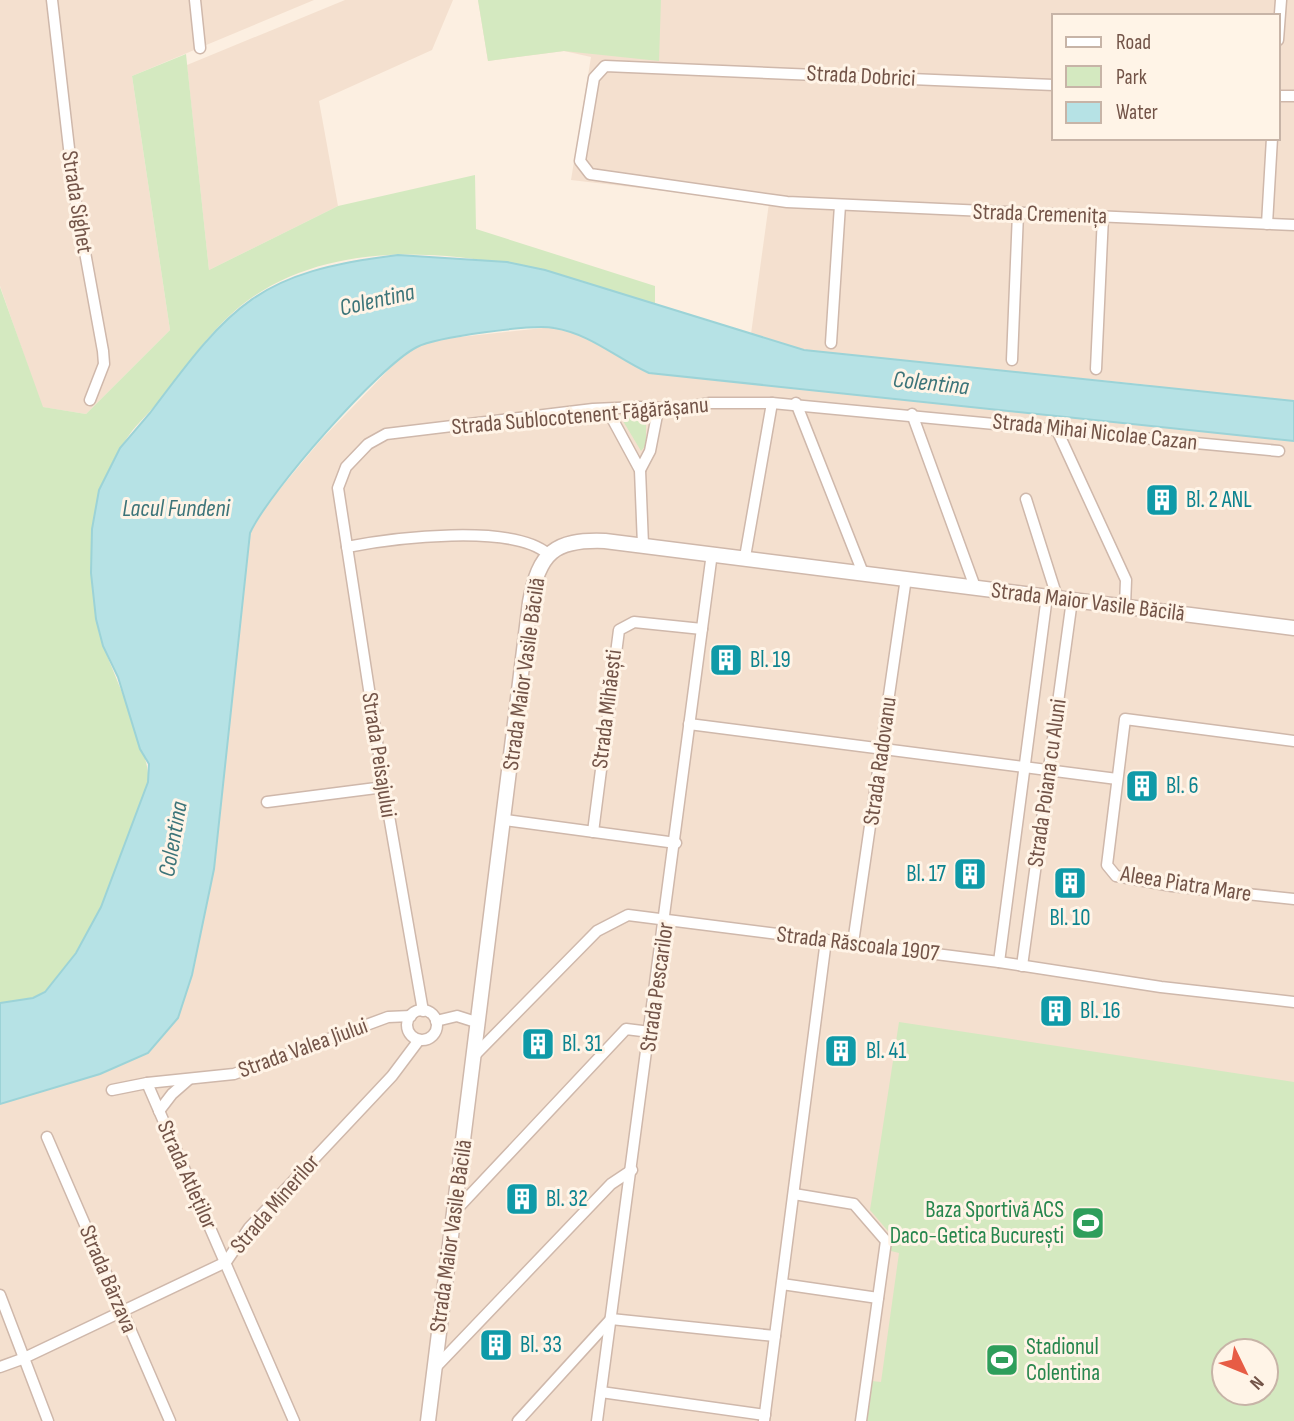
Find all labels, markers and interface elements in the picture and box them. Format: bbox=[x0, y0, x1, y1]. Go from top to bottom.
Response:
legend bbox=[1052, 14, 1280, 140]
text: Road bbox=[1116, 30, 1151, 55]
street label: Strada Dobrici bbox=[806, 59, 916, 93]
text: Park bbox=[1116, 65, 1147, 90]
text: Water bbox=[1116, 100, 1158, 125]
street label: Strada Sighet bbox=[55, 149, 99, 255]
street label: Strada Cremenița bbox=[972, 198, 1108, 230]
water label: Colentina bbox=[337, 277, 418, 323]
water label: Colentina bbox=[892, 365, 971, 401]
street label: Strada Sublocotenent Făgărășanu bbox=[450, 391, 710, 441]
street label: Strada Mihai Nicolae Cazan bbox=[991, 407, 1199, 457]
building icon: Bl. 2 ANL bbox=[1143, 481, 1181, 519]
place label: Bl. 2 ANL bbox=[1186, 486, 1252, 514]
water label: Lacul Fundeni bbox=[122, 494, 230, 523]
street label: Strada Maior Vasile Băcilă bbox=[497, 576, 551, 772]
street label: Strada Maior Vasile Băcilă bbox=[990, 576, 1186, 628]
building icon: Bl. 19 bbox=[707, 641, 745, 679]
place label: Bl. 19 bbox=[750, 646, 791, 674]
street label: Strada Mihăești bbox=[586, 648, 628, 770]
street label: Strada Peisajului bbox=[355, 690, 403, 820]
street label: Strada Radovanu bbox=[857, 695, 903, 827]
street label: Strada Poiana cu Aluni bbox=[1021, 697, 1073, 869]
building icon: Bl. 6 bbox=[1123, 767, 1161, 805]
place label: Bl. 6 bbox=[1166, 772, 1199, 800]
water label: Colentina bbox=[152, 799, 194, 879]
building icon: Bl. 17 bbox=[951, 855, 989, 893]
place label: Bl. 17 bbox=[906, 860, 946, 888]
street label: Aleea Piatra Mare bbox=[1118, 860, 1253, 908]
building icon: Bl. 10 bbox=[1051, 864, 1089, 902]
place label: Bl. 10 bbox=[1050, 904, 1090, 932]
street label: Strada Pescarilor bbox=[634, 920, 680, 1053]
street label: Strada Răscoala 1907 bbox=[775, 920, 941, 968]
building icon: Bl. 16 bbox=[1037, 992, 1075, 1030]
place label: Bl. 16 bbox=[1080, 997, 1121, 1025]
street label: Strada Valea Jiului bbox=[235, 1012, 371, 1084]
building icon: Bl. 31 bbox=[519, 1025, 557, 1063]
place label: Bl. 31 bbox=[562, 1030, 602, 1058]
building icon: Bl. 41 bbox=[822, 1032, 860, 1070]
place label: Bl. 41 bbox=[866, 1037, 906, 1065]
street label: Strada Atleților bbox=[151, 1116, 224, 1234]
street label: Strada Maior Vasile Băcilă bbox=[424, 1138, 478, 1334]
street label: Strada Minerilor bbox=[224, 1148, 326, 1259]
building icon: Bl. 32 bbox=[503, 1180, 541, 1218]
place label: Bl. 32 bbox=[546, 1185, 588, 1213]
place label: Baza Sportivă ACS Daco-Getica București bbox=[890, 1196, 1064, 1250]
sports icon: Baza Sportivă ACS Daco-Getica București bbox=[1069, 1204, 1107, 1242]
street label: Strada Bârzava bbox=[73, 1221, 143, 1337]
building icon: Bl. 33 bbox=[477, 1326, 515, 1364]
place label: Bl. 33 bbox=[520, 1331, 562, 1359]
place label: Stadionul Colentina bbox=[1026, 1333, 1100, 1387]
north arrow bbox=[1210, 1337, 1280, 1407]
sports icon: Stadionul Colentina bbox=[983, 1341, 1021, 1379]
text: N bbox=[1244, 1371, 1268, 1394]

